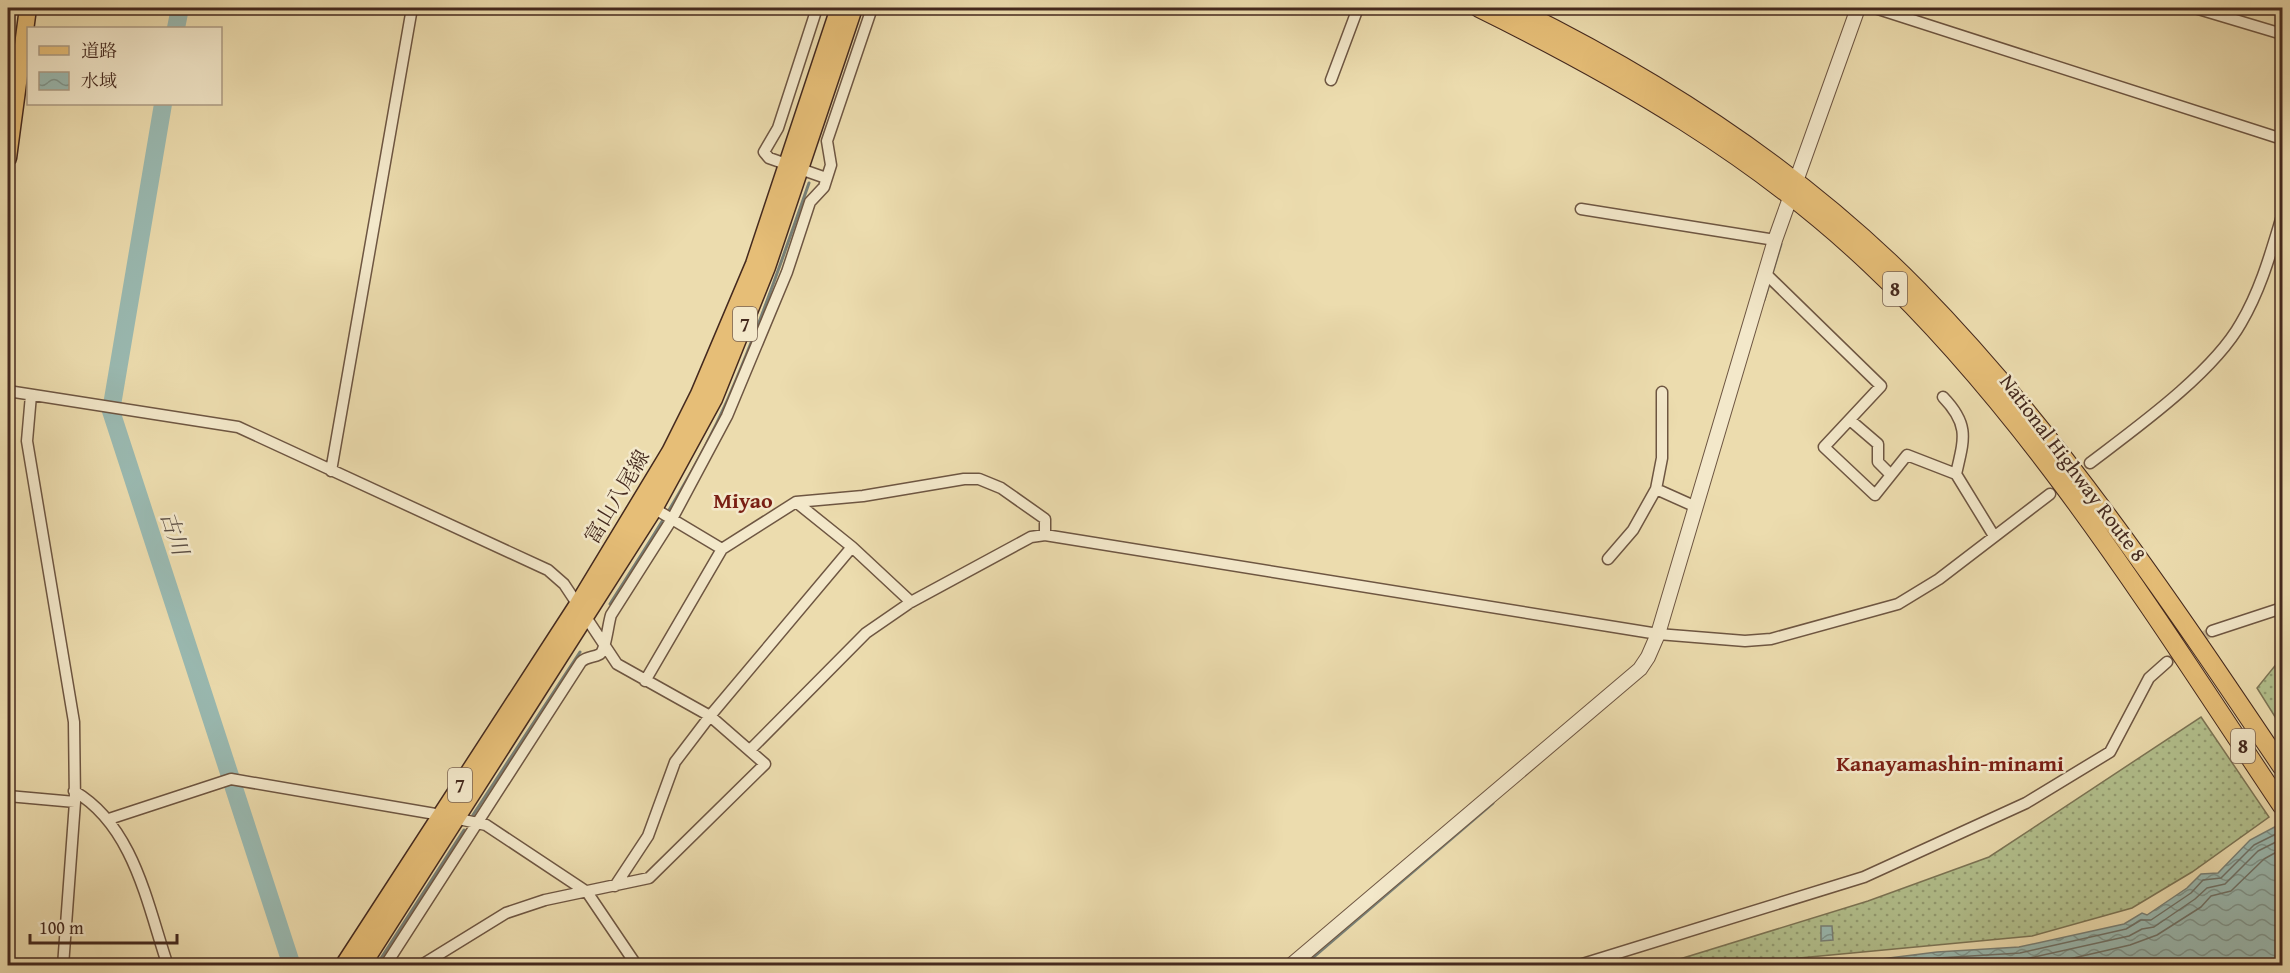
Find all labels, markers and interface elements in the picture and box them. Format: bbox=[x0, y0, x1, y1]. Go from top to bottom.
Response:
legend bbox=[27, 27, 222, 105]
text: 道路 bbox=[81, 37, 117, 64]
text: 水域 bbox=[81, 67, 117, 94]
road number: 8 bbox=[1883, 272, 1907, 306]
road number: 7 bbox=[733, 307, 757, 341]
street label: National Highway Route 8 bbox=[1992, 367, 2154, 568]
street label: 富山八尾線 bbox=[576, 444, 657, 550]
district label: Miyao bbox=[713, 484, 773, 516]
water label: 古川 bbox=[153, 507, 198, 561]
road number: 8 bbox=[2231, 729, 2255, 763]
district label: Kanayamashin-minami bbox=[1836, 747, 2064, 779]
road number: 7 bbox=[448, 768, 472, 802]
scale bar bbox=[30, 907, 177, 945]
text: 100 m bbox=[39, 914, 84, 941]

